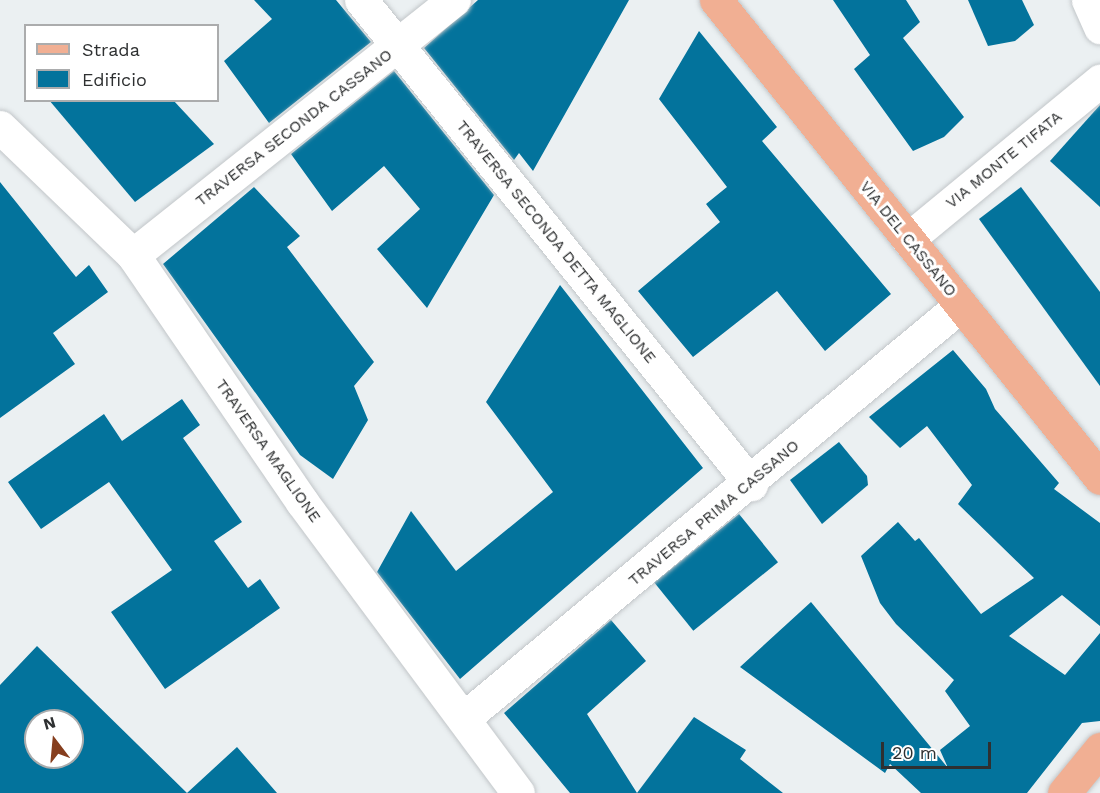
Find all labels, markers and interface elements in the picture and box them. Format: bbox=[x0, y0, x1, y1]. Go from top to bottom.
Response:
legend bbox=[24, 24, 219, 102]
text: Strada bbox=[82, 39, 140, 60]
street label: TRAVERSA SECONDA CASSANO bbox=[191, 45, 397, 211]
text: Edificio bbox=[82, 69, 147, 90]
street label: VIA MONTE TIFATA bbox=[942, 107, 1066, 213]
street label: TRAVERSA SECONDA DETTA MAGLIONE bbox=[451, 116, 661, 368]
street label: VIA DEL CASSANO bbox=[855, 177, 961, 301]
street label: TRAVERSA MAGLIONE bbox=[211, 375, 325, 527]
street label: TRAVERSA PRIMA CASSANO bbox=[624, 436, 804, 590]
north arrow bbox=[24, 709, 84, 769]
text: N bbox=[41, 712, 58, 734]
scale bar bbox=[884, 730, 994, 768]
text: 20 m bbox=[892, 742, 937, 763]

